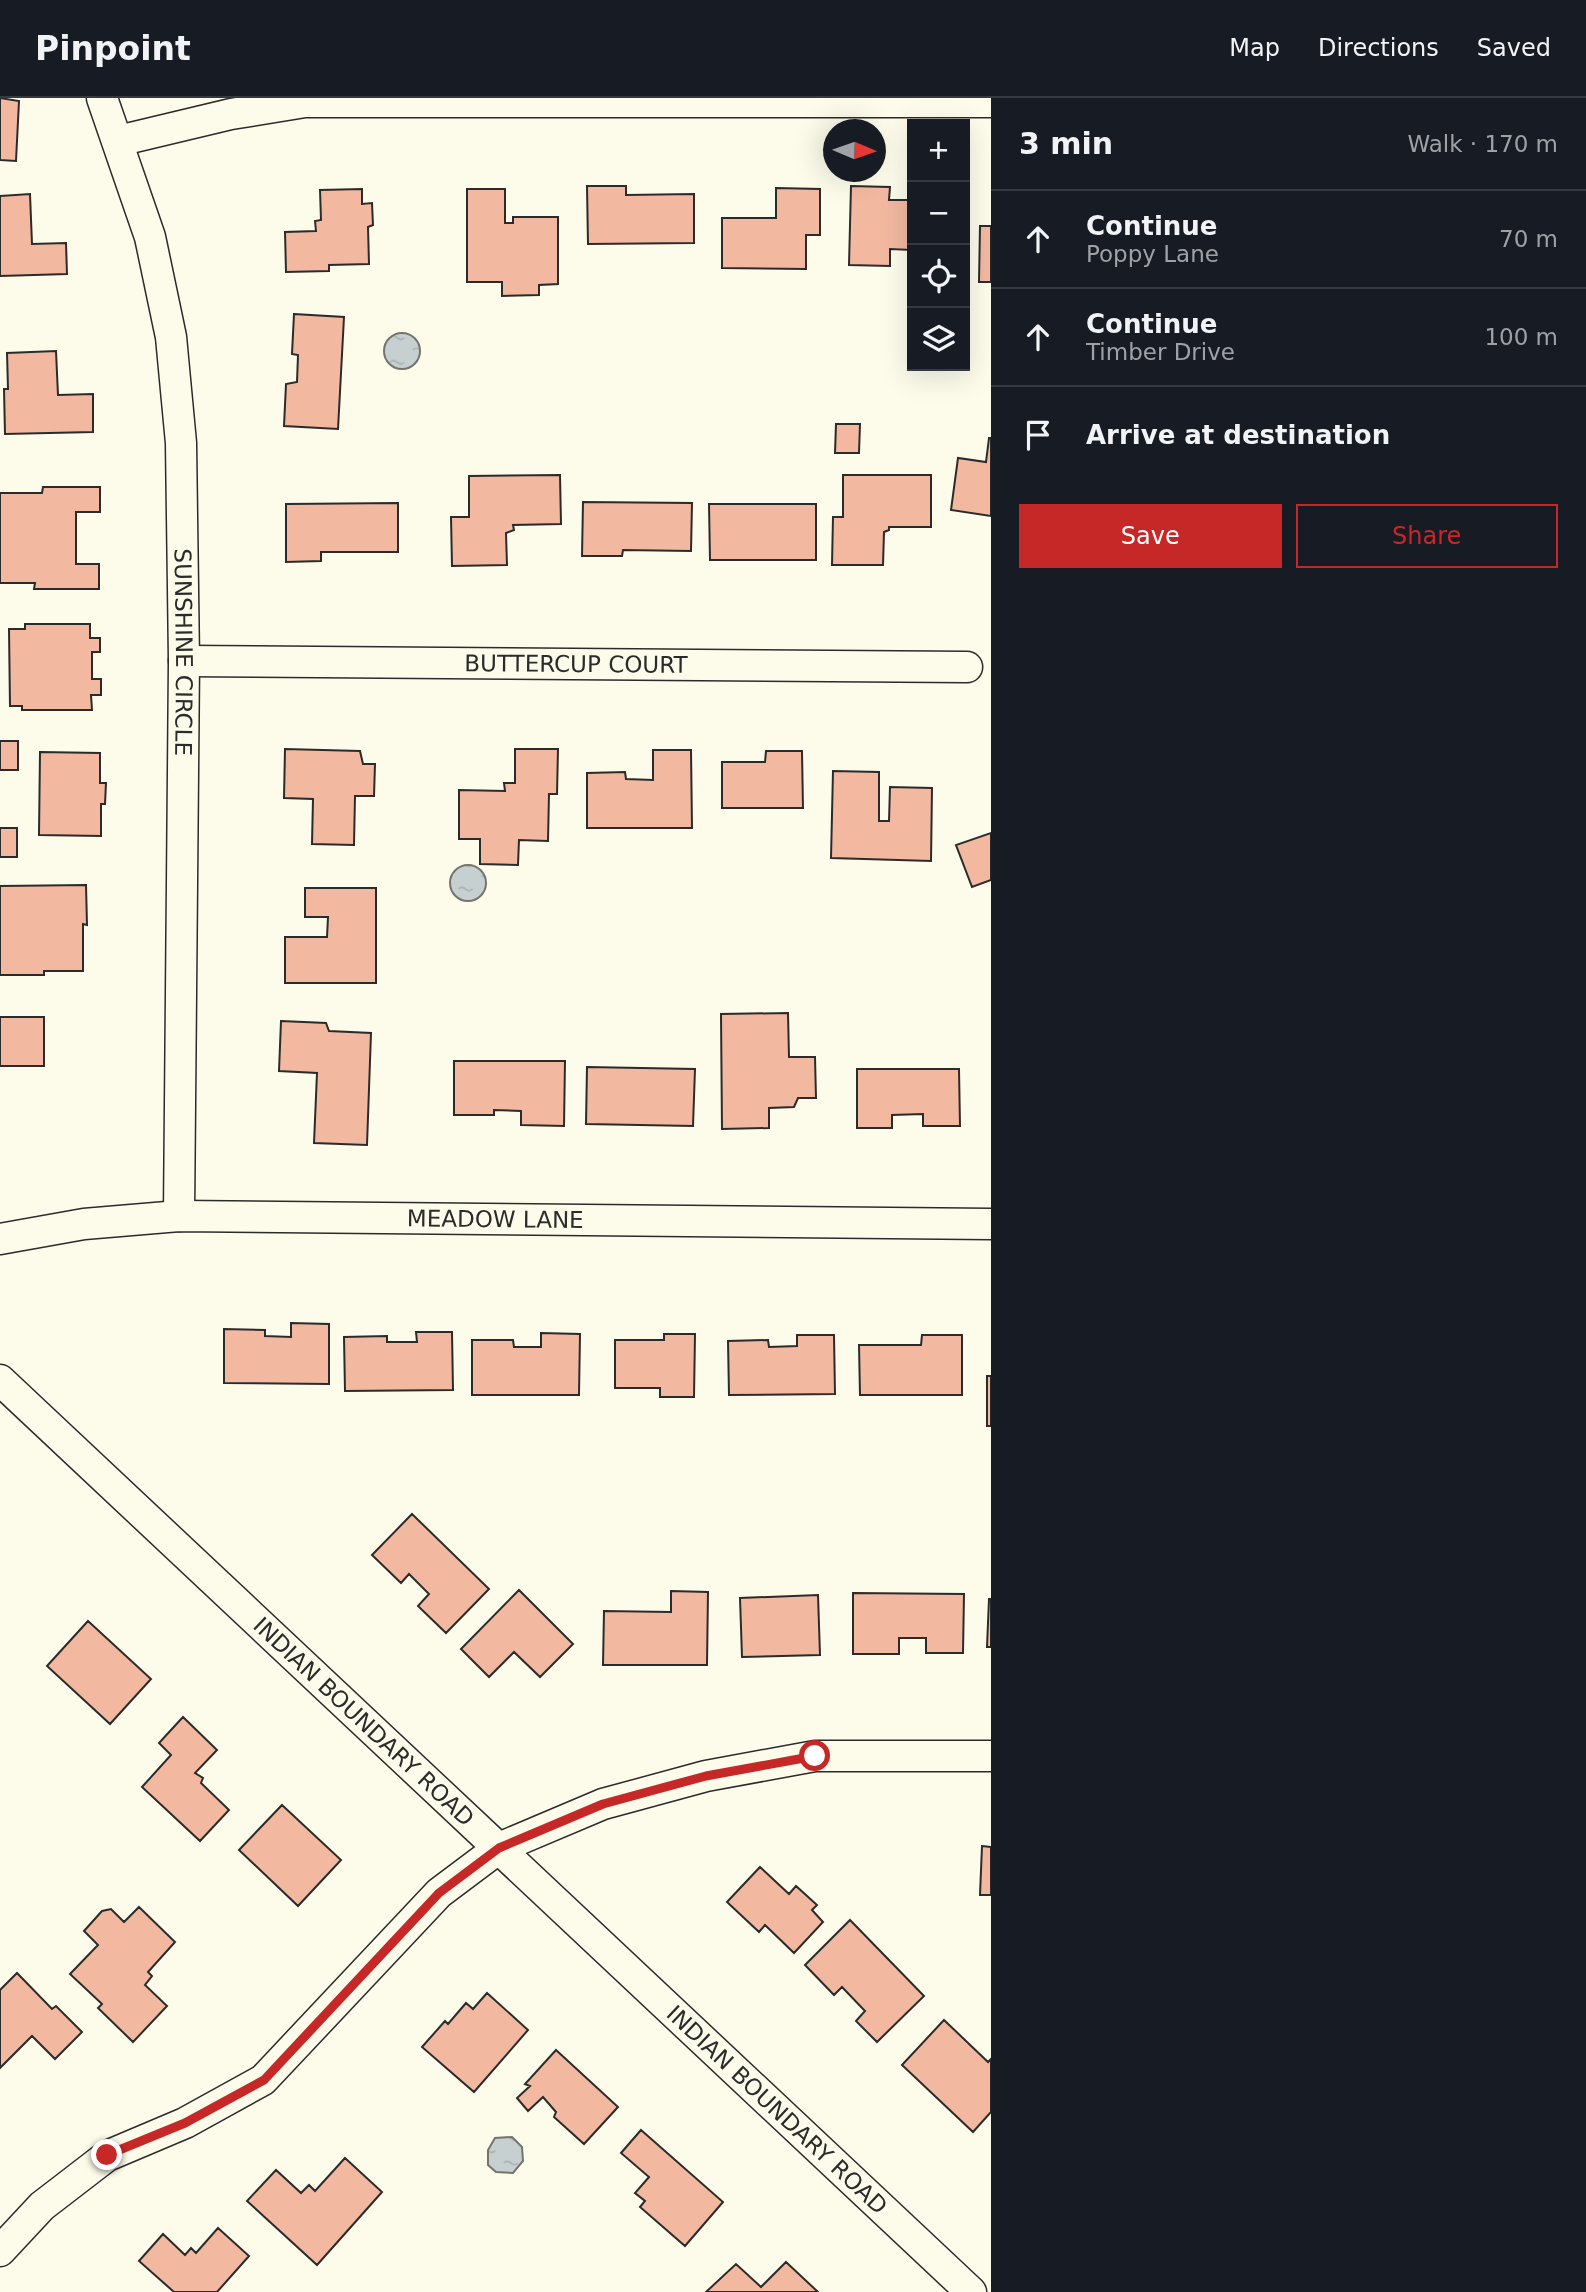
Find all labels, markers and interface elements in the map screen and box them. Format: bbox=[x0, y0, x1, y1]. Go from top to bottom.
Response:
text: Pinpoint bbox=[35, 29, 191, 68]
text: Map bbox=[1229, 34, 1280, 62]
text: Directions bbox=[1318, 34, 1439, 62]
text: Saved bbox=[1477, 34, 1551, 62]
north arrow bbox=[823, 119, 886, 182]
map controls bbox=[907, 119, 970, 371]
button: + bbox=[907, 119, 970, 182]
text: 3 min bbox=[1019, 126, 1113, 161]
text: Walk · 170 m bbox=[1407, 131, 1558, 157]
button: − bbox=[907, 182, 970, 245]
text: Continue bbox=[1086, 211, 1217, 241]
icon: ahead bbox=[1019, 220, 1057, 258]
text: 70 m bbox=[1499, 226, 1558, 252]
text: Poppy Lane bbox=[1086, 241, 1219, 267]
button: locate bbox=[907, 245, 970, 308]
button: layers bbox=[907, 308, 970, 371]
text: Continue bbox=[1086, 309, 1217, 339]
icon: ahead bbox=[1019, 318, 1057, 356]
text: 100 m bbox=[1484, 324, 1558, 350]
text: Timber Drive bbox=[1086, 339, 1235, 365]
icon: arrive bbox=[1019, 416, 1057, 454]
text: Arrive at destination bbox=[1086, 420, 1390, 450]
button: Save bbox=[1019, 504, 1282, 568]
button: Share bbox=[1296, 504, 1558, 568]
street label: SUNSHINE CIRCLE bbox=[169, 548, 197, 756]
street label: BUTTERCUP COURT bbox=[464, 650, 689, 678]
street label: MEADOW LANE bbox=[407, 1205, 584, 1233]
street label: INDIAN BOUNDARY ROAD bbox=[248, 1612, 479, 1831]
route start bbox=[799, 1740, 830, 1771]
street label: INDIAN BOUNDARY ROAD bbox=[662, 2000, 892, 2219]
route end bbox=[91, 2139, 122, 2170]

